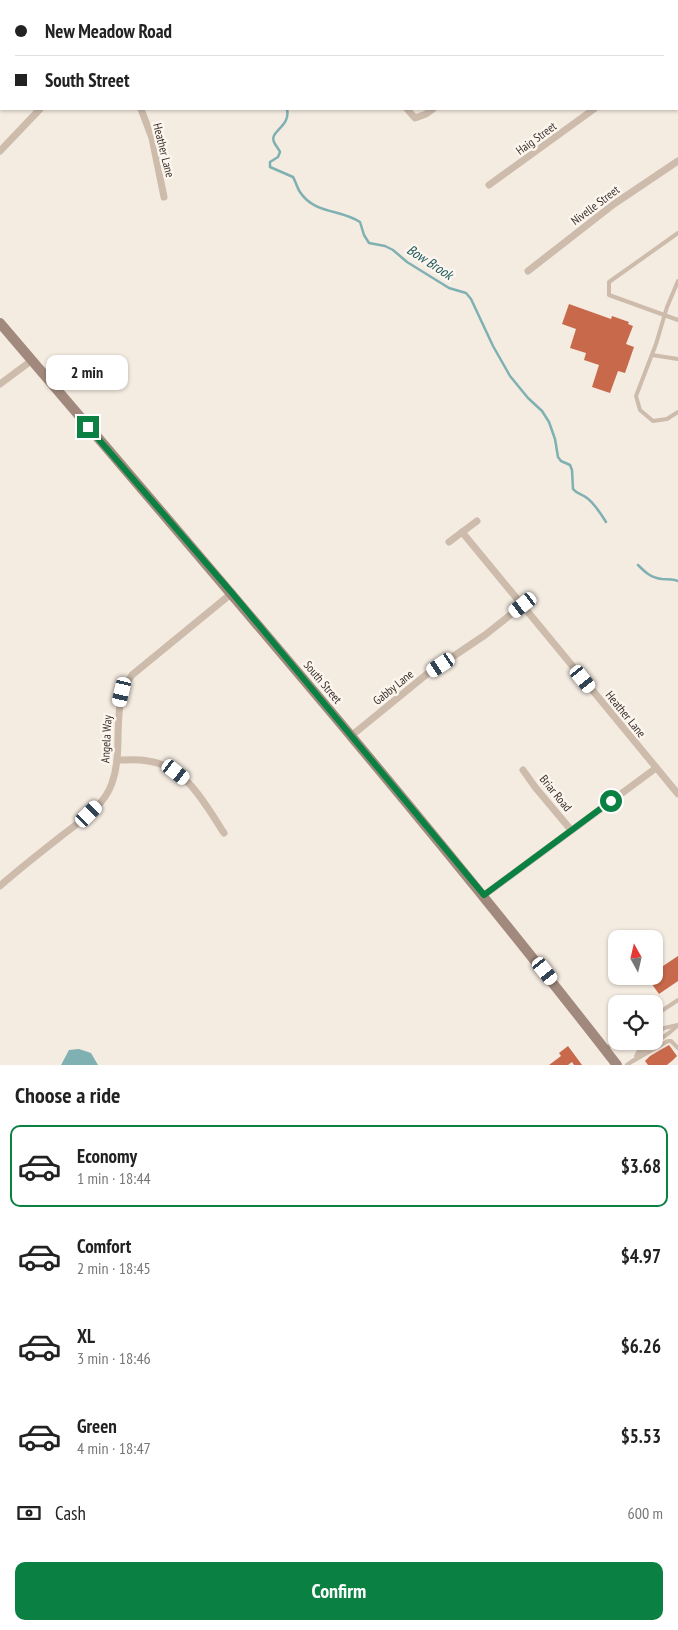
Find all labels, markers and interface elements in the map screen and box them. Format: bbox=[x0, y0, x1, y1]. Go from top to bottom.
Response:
text: New Meadow Road bbox=[45, 19, 172, 43]
text: South Street bbox=[45, 68, 129, 92]
street label: Haig Street bbox=[513, 118, 560, 158]
street label: Heather Lane bbox=[150, 121, 178, 179]
street label: Nivelle Street bbox=[568, 182, 623, 228]
water label: Bow Brook bbox=[404, 240, 458, 284]
callout: 2 min bbox=[47, 354, 129, 390]
text: 2 min bbox=[71, 362, 103, 382]
route end bbox=[77, 416, 99, 438]
car bbox=[506, 590, 539, 620]
car bbox=[424, 650, 457, 680]
street label: South Street bbox=[301, 657, 346, 707]
car bbox=[567, 663, 598, 695]
street label: Gabby Lane bbox=[370, 666, 416, 708]
car bbox=[111, 676, 132, 708]
street label: Heather Lane bbox=[603, 688, 649, 740]
street label: Angela Way bbox=[97, 714, 115, 763]
car bbox=[159, 757, 192, 787]
street label: Briar Road bbox=[537, 772, 575, 814]
route start bbox=[600, 790, 622, 812]
car bbox=[73, 798, 104, 830]
north arrow bbox=[608, 930, 662, 985]
map controls bbox=[608, 930, 663, 1050]
car bbox=[529, 955, 560, 987]
button: locate bbox=[608, 995, 663, 1050]
text: Choose a ride bbox=[15, 1081, 120, 1109]
icon: car bbox=[17, 1144, 62, 1189]
text: Economy bbox=[77, 1144, 137, 1168]
text: $3.68 bbox=[621, 1154, 661, 1178]
text: 1 min · 18:44 bbox=[77, 1168, 151, 1188]
icon: car bbox=[17, 1234, 62, 1279]
text: Comfort bbox=[77, 1234, 131, 1258]
text: $4.97 bbox=[621, 1244, 661, 1268]
text: 2 min · 18:45 bbox=[77, 1258, 151, 1278]
icon: car bbox=[17, 1324, 62, 1369]
text: XL bbox=[77, 1324, 95, 1348]
text: $6.26 bbox=[621, 1334, 661, 1358]
text: 3 min · 18:46 bbox=[77, 1348, 151, 1368]
icon: car bbox=[17, 1414, 62, 1459]
text: Green bbox=[77, 1414, 117, 1438]
text: $5.53 bbox=[621, 1424, 661, 1448]
text: 4 min · 18:47 bbox=[77, 1438, 151, 1458]
icon: cash bbox=[15, 1499, 43, 1527]
text: Cash bbox=[55, 1501, 86, 1525]
text: 600 m bbox=[628, 1503, 663, 1523]
button: Confirm bbox=[15, 1562, 663, 1620]

